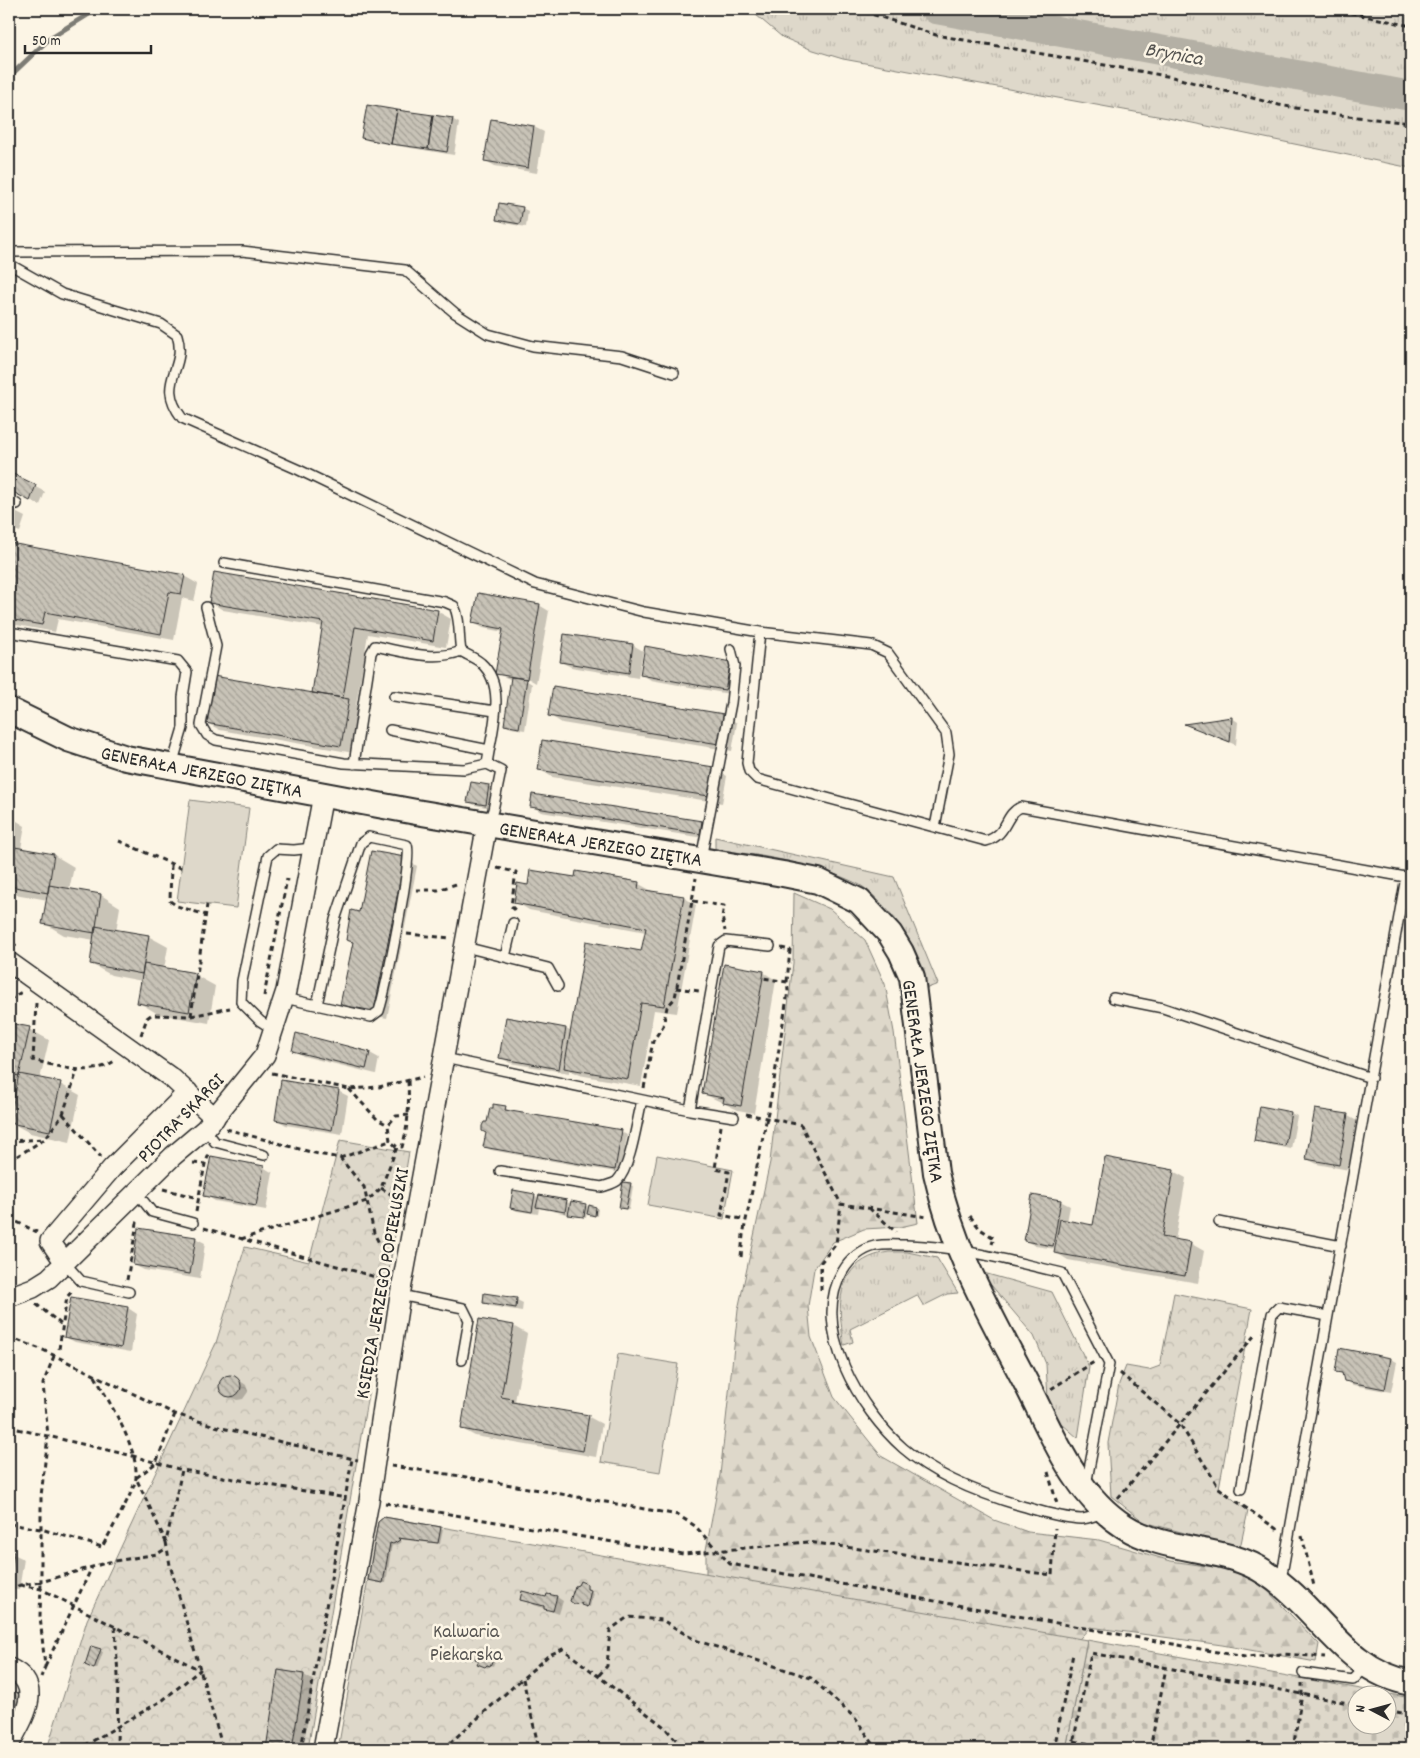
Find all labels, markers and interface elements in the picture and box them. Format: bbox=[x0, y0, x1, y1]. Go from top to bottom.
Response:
scale bar bbox=[25, 22, 151, 54]
text: 50 m bbox=[32, 31, 61, 53]
water label: Brynica bbox=[1142, 36, 1206, 76]
street label: GENERAŁA JERZEGO ZIĘTKA bbox=[98, 741, 305, 807]
street label: GENERAŁA JERZEGO ZIĘTKA bbox=[497, 816, 704, 876]
street label: GENERAŁA JERZEGO ZIĘTKA bbox=[893, 978, 949, 1185]
street label: PIOTRA SKARGI bbox=[132, 1068, 232, 1170]
street label: KSIĘDZA JERZEGO POPIEŁUSZKI bbox=[350, 1166, 418, 1401]
park label: Kalwaria Piekarska bbox=[430, 1619, 503, 1670]
north arrow bbox=[1348, 1686, 1398, 1736]
text: N bbox=[1351, 1704, 1371, 1713]

